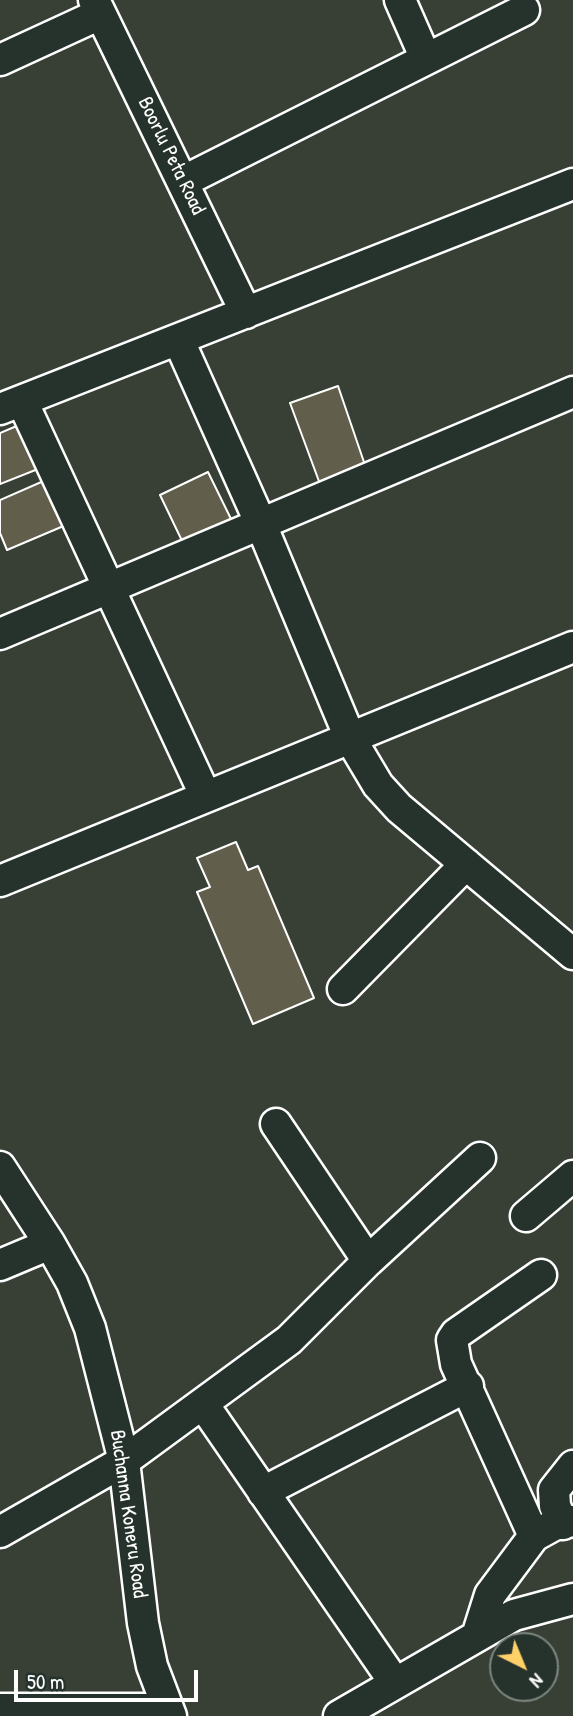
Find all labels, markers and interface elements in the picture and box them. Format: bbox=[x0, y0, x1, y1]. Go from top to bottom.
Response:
street label: Boorlu Peta Road bbox=[132, 93, 210, 219]
street label: Buchanna Koneru Road bbox=[104, 1428, 152, 1600]
north arrow bbox=[489, 1632, 559, 1702]
scale bar bbox=[18, 1656, 201, 1700]
text: 50 m bbox=[27, 1667, 64, 1696]
text: N bbox=[524, 1668, 550, 1694]

